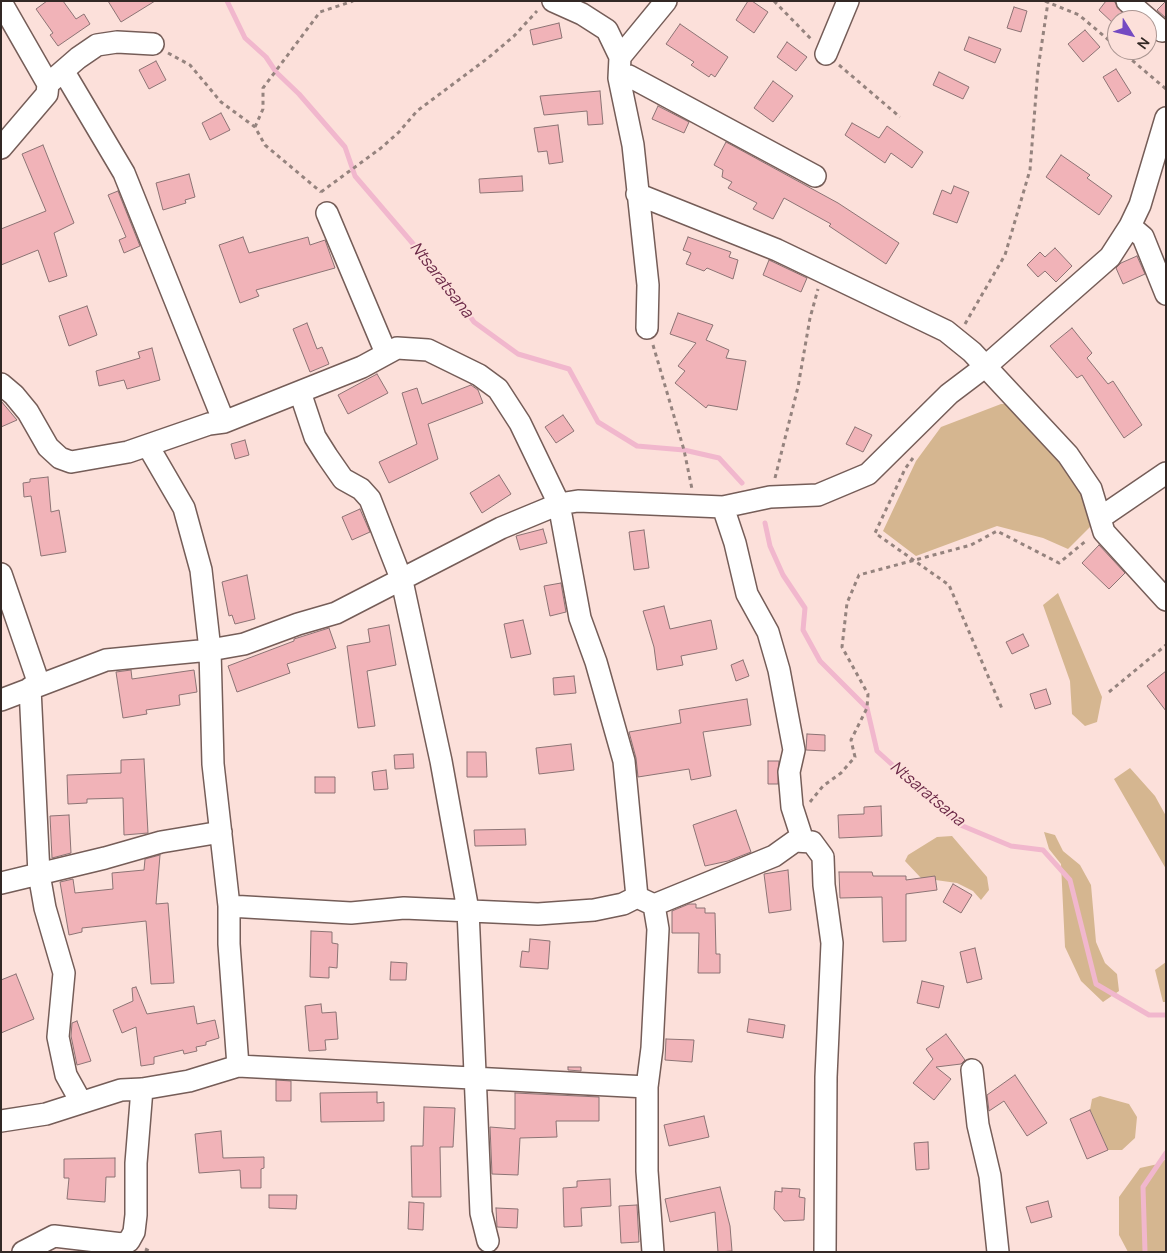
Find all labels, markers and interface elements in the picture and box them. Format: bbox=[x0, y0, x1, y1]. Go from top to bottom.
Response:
north arrow bbox=[1107, 10, 1157, 60]
text: N bbox=[1133, 34, 1154, 53]
water label: Ntsaratsana bbox=[405, 238, 477, 322]
water label: Ntsaratsana bbox=[886, 757, 968, 831]

